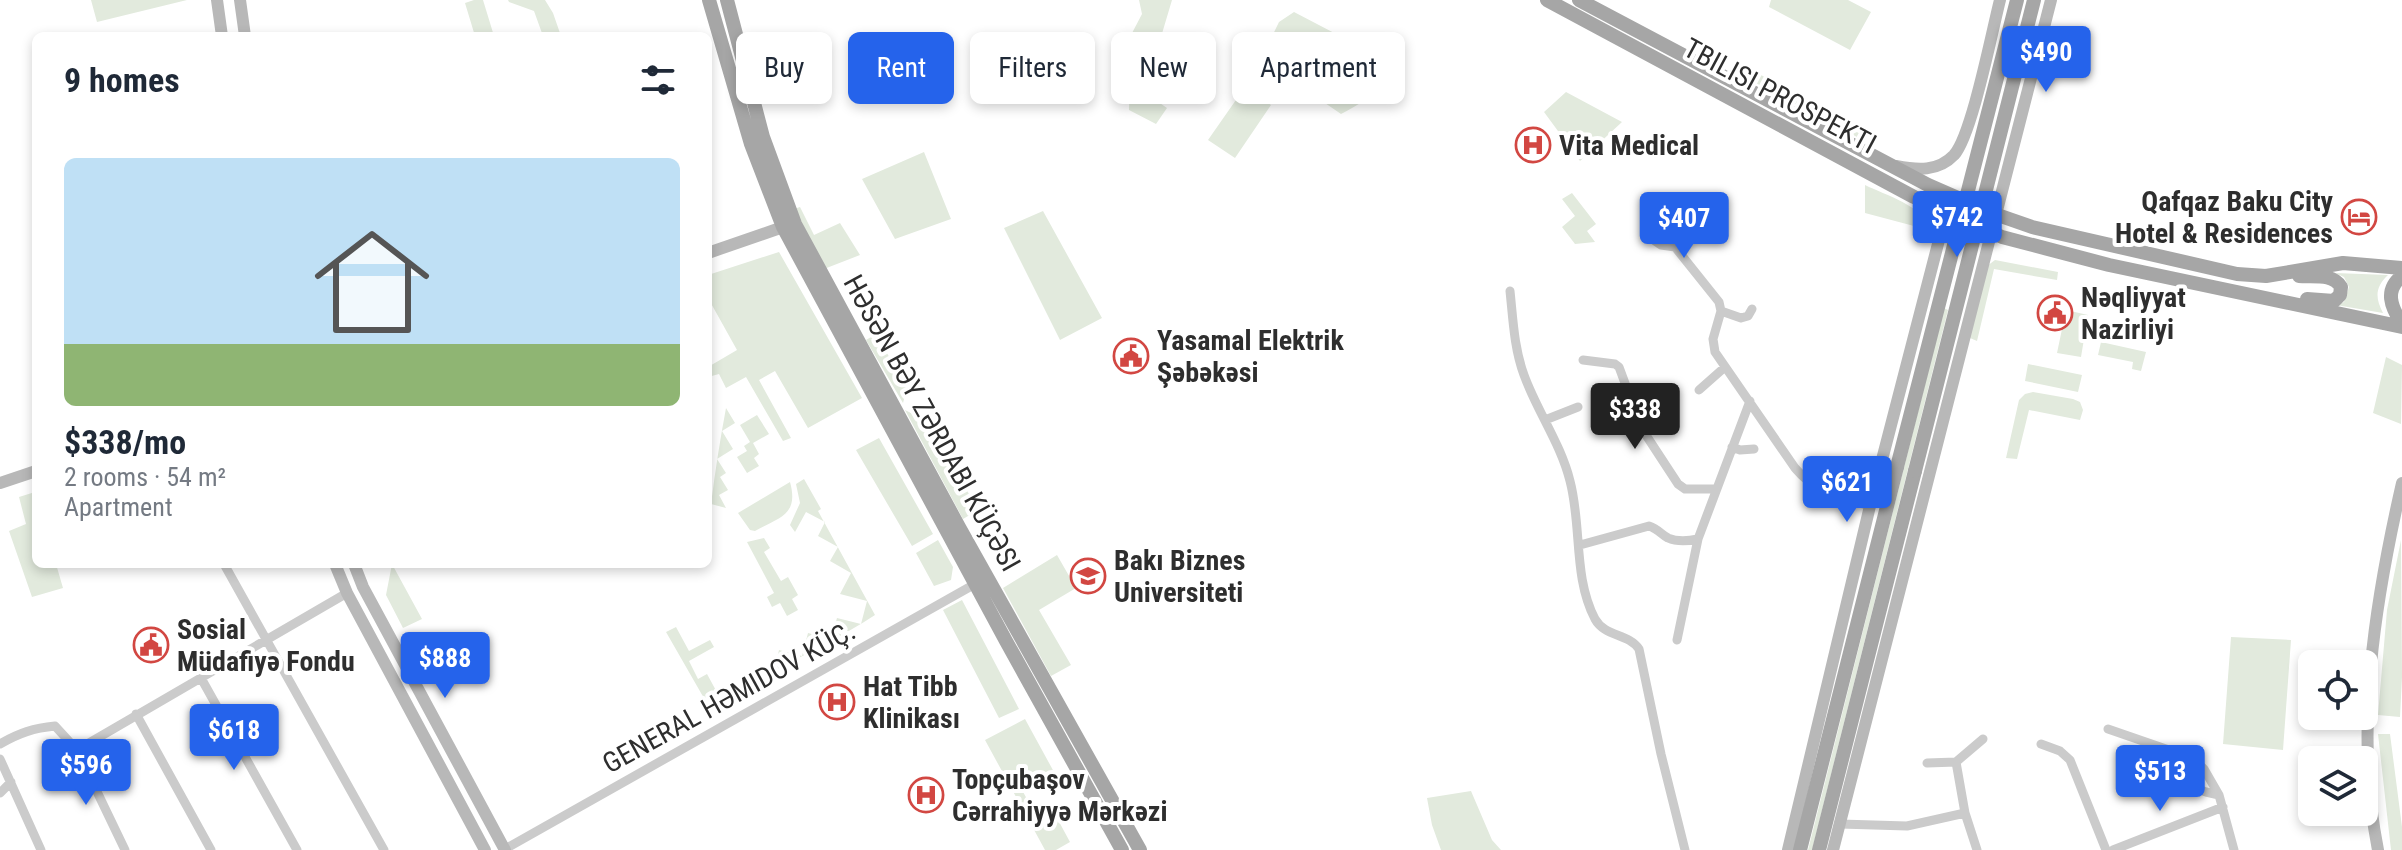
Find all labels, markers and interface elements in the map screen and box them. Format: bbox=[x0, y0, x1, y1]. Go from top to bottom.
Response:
pin: $490 bbox=[1999, 26, 2093, 94]
street label: TBILISI PROSPEKTI bbox=[1678, 31, 1882, 161]
chip: Buy bbox=[736, 32, 832, 104]
chip: Rent bbox=[848, 32, 954, 104]
chip: Filters bbox=[970, 32, 1095, 104]
chip: New bbox=[1111, 32, 1216, 104]
chip: Apartment bbox=[1232, 32, 1405, 104]
text: $490 bbox=[2020, 37, 2072, 67]
icon: filters bbox=[636, 58, 680, 102]
text: 9 homes bbox=[64, 60, 180, 100]
hospital icon: Vita Medical bbox=[1514, 126, 1552, 164]
place label: Vita Medical bbox=[1559, 129, 1699, 162]
place label: Qafqaz Baku City Hotel & Residences bbox=[2115, 185, 2334, 250]
pin: $742 bbox=[1910, 191, 2004, 259]
pin: $407 bbox=[1637, 192, 1731, 260]
hotel icon: Qafqaz Baku City Hotel & Residences bbox=[2340, 198, 2378, 236]
text: $742 bbox=[1931, 202, 1983, 232]
text: $407 bbox=[1658, 203, 1710, 233]
icon: home bbox=[300, 210, 444, 354]
street label: HƏSƏN BƏY ZƏRDABI KÜÇƏSI bbox=[837, 269, 1027, 577]
place label: Nəqliyyat Nazirliyi bbox=[2081, 281, 2186, 346]
public building icon: Nəqliyyat Nazirliyi bbox=[2036, 294, 2074, 332]
place label: Yasamal Elektrik Şəbəkəsi bbox=[1157, 324, 1344, 389]
public building icon: Yasamal Elektrik Şəbəkəsi bbox=[1112, 337, 1150, 375]
pin: $338 bbox=[1588, 383, 1682, 451]
text: $338 bbox=[1609, 394, 1661, 424]
text: $338/mo bbox=[64, 422, 186, 462]
pin: $621 bbox=[1800, 456, 1894, 524]
text: 2 rooms · 54 m² bbox=[64, 462, 226, 492]
text: $621 bbox=[1821, 467, 1873, 497]
text: Apartment bbox=[64, 492, 173, 522]
place label: Bakı Biznes Universiteti bbox=[1114, 544, 1245, 609]
school or university icon: Bakı Biznes Universiteti bbox=[1069, 557, 1107, 595]
place label: Sosial Müdafiyə Fondu bbox=[177, 613, 355, 678]
street label: GENERAL HƏMIDOV KÜÇ. bbox=[597, 614, 861, 780]
public building icon: Sosial Müdafiyə Fondu bbox=[132, 626, 170, 664]
pin: $888 bbox=[398, 632, 492, 700]
text: $888 bbox=[419, 643, 471, 673]
map controls bbox=[2298, 650, 2378, 826]
button: locate bbox=[2298, 650, 2378, 730]
place label: Hat Tibb Klinikası bbox=[863, 670, 960, 735]
hospital icon: Hat Tibb Klinikası bbox=[818, 683, 856, 721]
pin: $618 bbox=[187, 704, 281, 772]
text: $618 bbox=[208, 715, 260, 745]
pin: $596 bbox=[39, 739, 133, 807]
pin: $513 bbox=[2113, 745, 2207, 813]
button: layers bbox=[2298, 746, 2378, 826]
text: $596 bbox=[60, 750, 112, 780]
text: $513 bbox=[2134, 756, 2186, 786]
place label: Topçubaşov Cərrahiyyə Mərkəzi bbox=[952, 763, 1168, 828]
hospital icon: Topçubaşov Cərrahiyyə Mərkəzi bbox=[907, 776, 945, 814]

